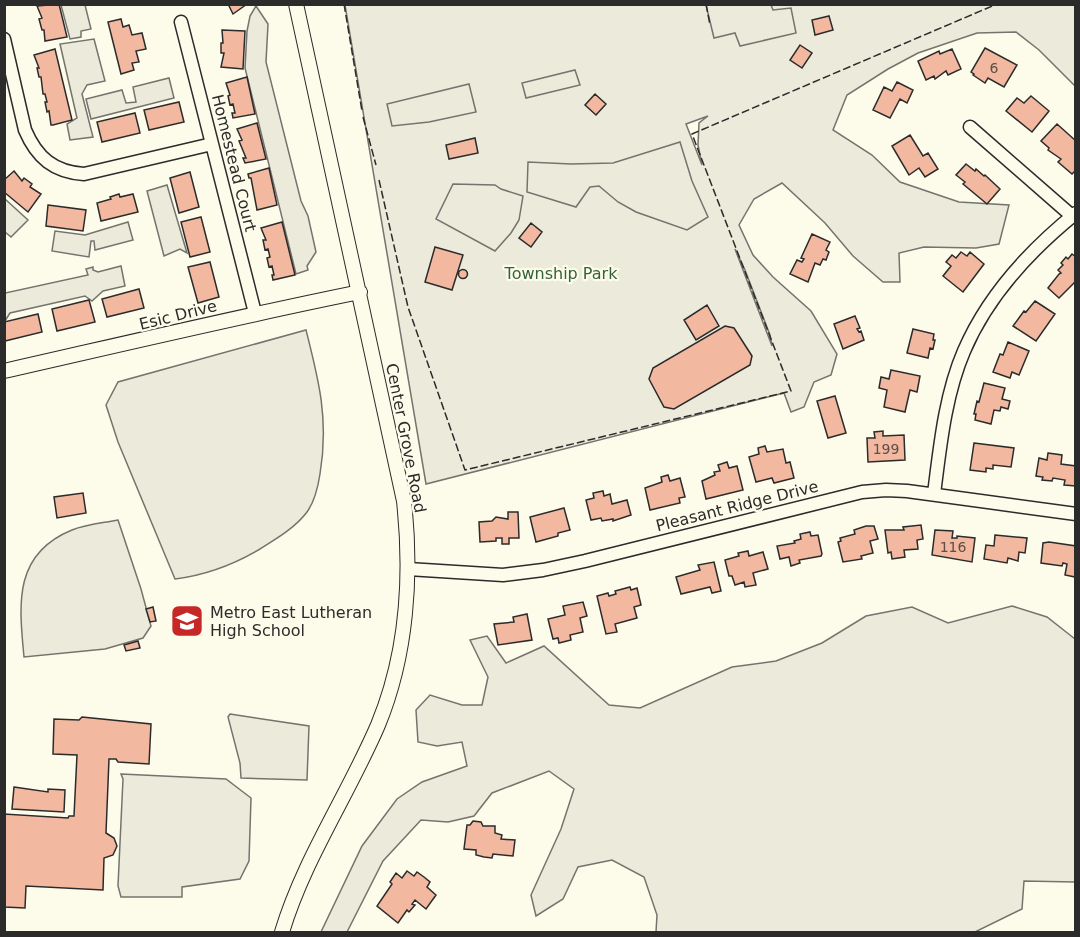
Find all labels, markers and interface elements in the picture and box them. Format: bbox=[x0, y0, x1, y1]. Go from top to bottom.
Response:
house number: 6 bbox=[990, 60, 999, 76]
street label: Homestead Court bbox=[208, 92, 260, 234]
park label: Township Park bbox=[504, 264, 618, 283]
street label: Esic Drive bbox=[137, 296, 219, 334]
street label: Center Grove Road bbox=[382, 362, 430, 514]
house number: 199 bbox=[873, 441, 899, 457]
street label: Pleasant Ridge Drive bbox=[654, 477, 820, 535]
house number: 116 bbox=[940, 539, 966, 555]
school or university icon: Metro East Lutheran High School bbox=[169, 603, 205, 639]
place label: Metro East Lutheran High School bbox=[210, 603, 372, 640]

